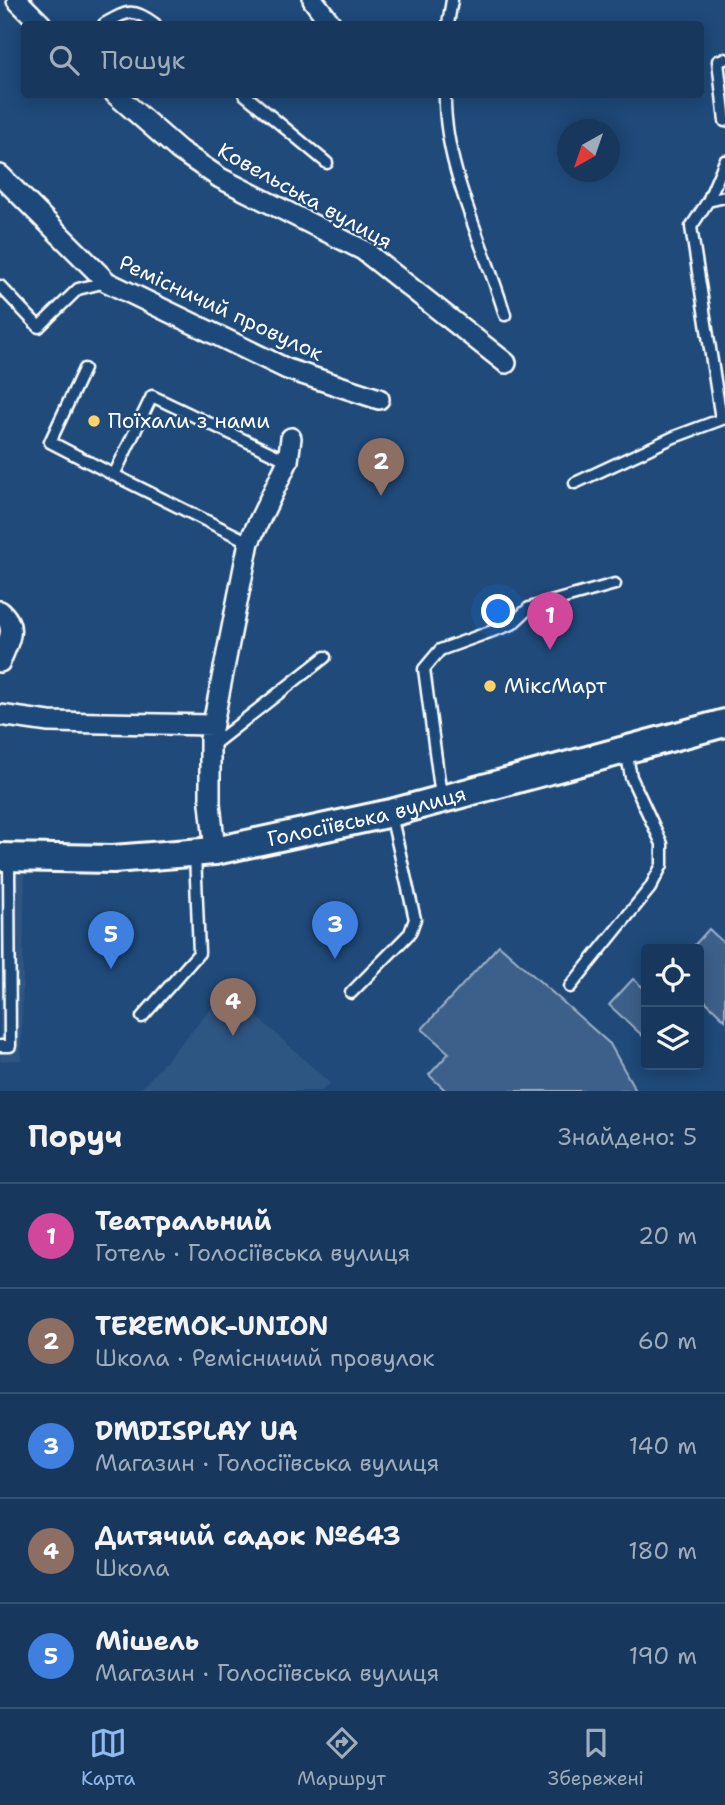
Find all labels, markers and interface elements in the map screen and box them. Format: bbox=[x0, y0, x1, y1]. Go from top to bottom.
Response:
search box bbox=[21, 21, 704, 98]
icon: search bbox=[45, 41, 83, 79]
text: Пошук bbox=[101, 42, 185, 77]
north arrow bbox=[557, 119, 620, 182]
street label: Ковельська вулиця bbox=[213, 136, 397, 256]
street label: Ремісничий провулок bbox=[115, 248, 327, 368]
place label: Поїхали з нами bbox=[108, 407, 270, 435]
marker: Поїхали з нами bbox=[86, 413, 102, 429]
pin: 2 bbox=[358, 438, 404, 496]
pin: 1 bbox=[527, 592, 573, 650]
your location bbox=[481, 594, 515, 628]
place label: МіксМарт bbox=[504, 672, 607, 700]
marker: МіксМарт bbox=[482, 678, 498, 694]
street label: Голосіївська вулиця bbox=[265, 779, 469, 853]
pin: 3 bbox=[312, 901, 358, 959]
pin: 5 bbox=[88, 911, 134, 969]
map controls bbox=[641, 944, 704, 1070]
button: locate bbox=[641, 944, 704, 1007]
pin: 4 bbox=[210, 978, 256, 1036]
button: layers bbox=[641, 1007, 704, 1070]
text: Поруч bbox=[28, 1116, 122, 1157]
text: Знайдено: 5 bbox=[558, 1122, 697, 1152]
text: Театральний bbox=[95, 1203, 272, 1238]
text: 1 bbox=[46, 1221, 56, 1251]
text: 20 m bbox=[638, 1221, 697, 1251]
text: Готель · Голосіївська вулиця bbox=[95, 1238, 410, 1268]
text: TEREMOK-UNION bbox=[95, 1308, 329, 1343]
text: 2 bbox=[43, 1326, 59, 1356]
text: 60 m bbox=[638, 1326, 697, 1356]
text: Школа · Ремісничий провулок bbox=[95, 1343, 435, 1373]
text: DMDISPLAY UA bbox=[95, 1413, 298, 1448]
text: 3 bbox=[43, 1431, 59, 1461]
text: 140 m bbox=[629, 1431, 697, 1461]
text: Магазин · Голосіївська вулиця bbox=[95, 1448, 439, 1478]
text: Дитячий садок №643 bbox=[95, 1518, 401, 1553]
text: 4 bbox=[43, 1536, 59, 1566]
text: 180 m bbox=[628, 1536, 697, 1566]
text: Школа bbox=[95, 1553, 170, 1583]
text: Мішель bbox=[95, 1623, 199, 1658]
text: 5 bbox=[44, 1641, 58, 1671]
text: 190 m bbox=[629, 1641, 697, 1671]
text: Магазин · Голосіївська вулиця bbox=[95, 1658, 439, 1688]
tab: Карта bbox=[81, 1724, 135, 1791]
tab: Маршрут bbox=[297, 1724, 386, 1791]
tab: Збережені bbox=[548, 1724, 644, 1791]

